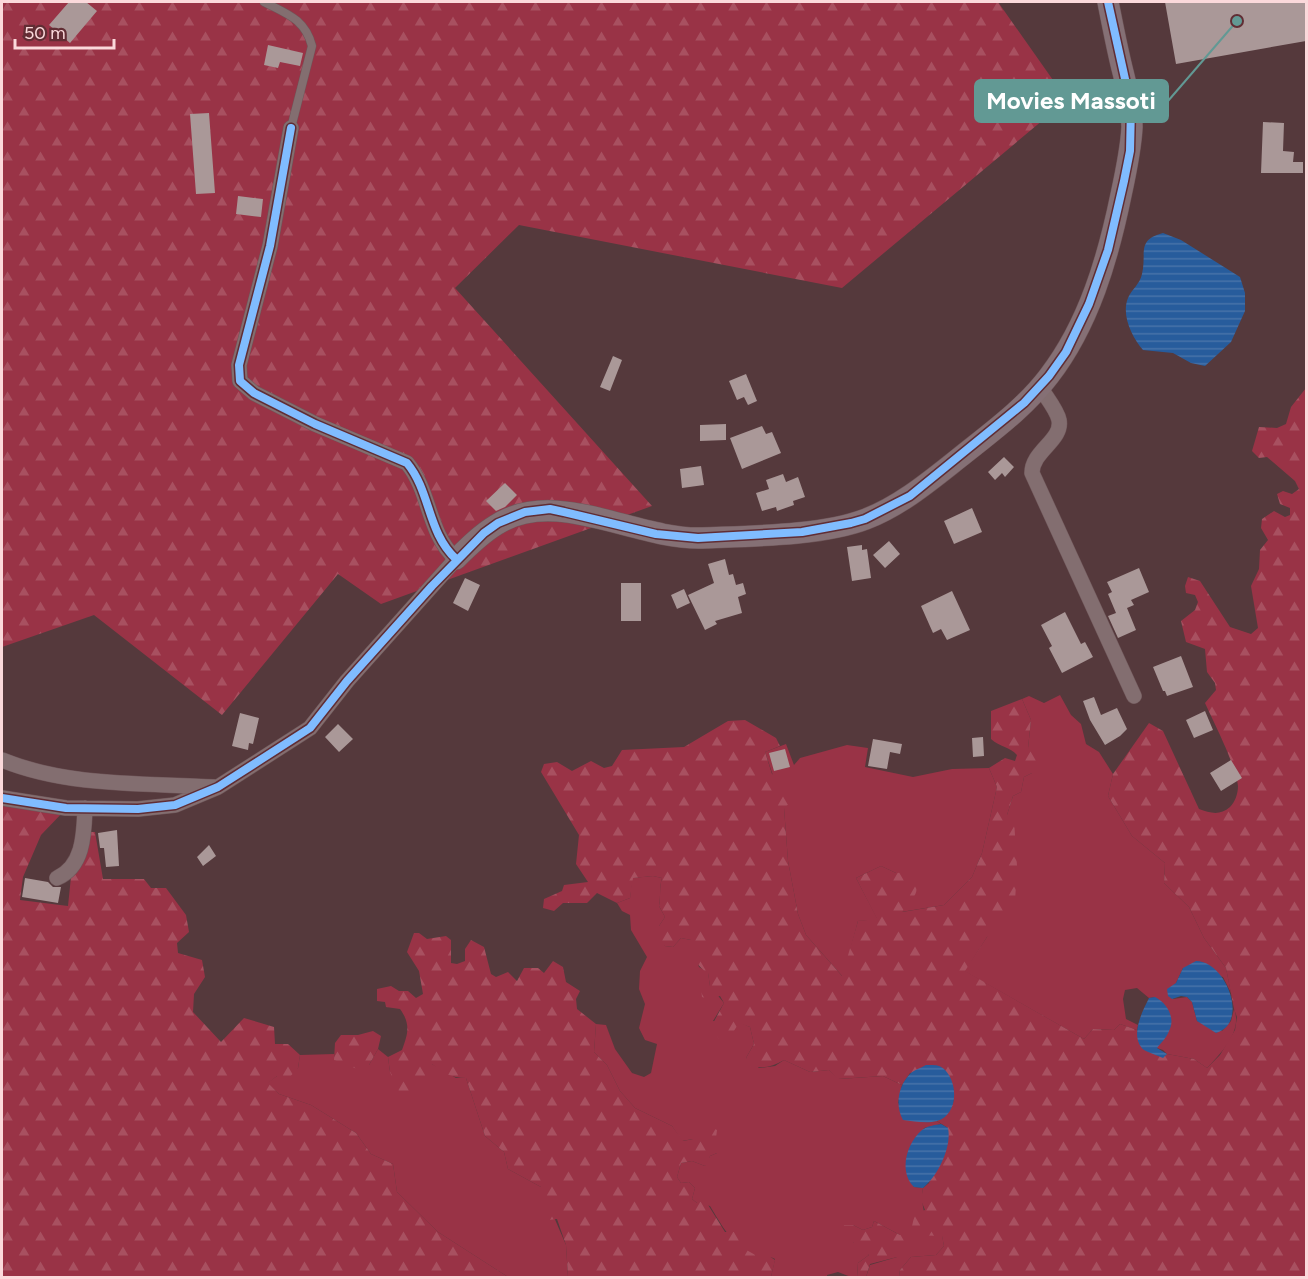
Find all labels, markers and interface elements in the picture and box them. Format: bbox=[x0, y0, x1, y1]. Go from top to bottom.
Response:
scale bar bbox=[15, 12, 114, 50]
text: 50 m bbox=[24, 22, 66, 44]
callout: Movies Massoti bbox=[975, 80, 1168, 122]
text: Movies Massoti bbox=[986, 86, 1156, 115]

